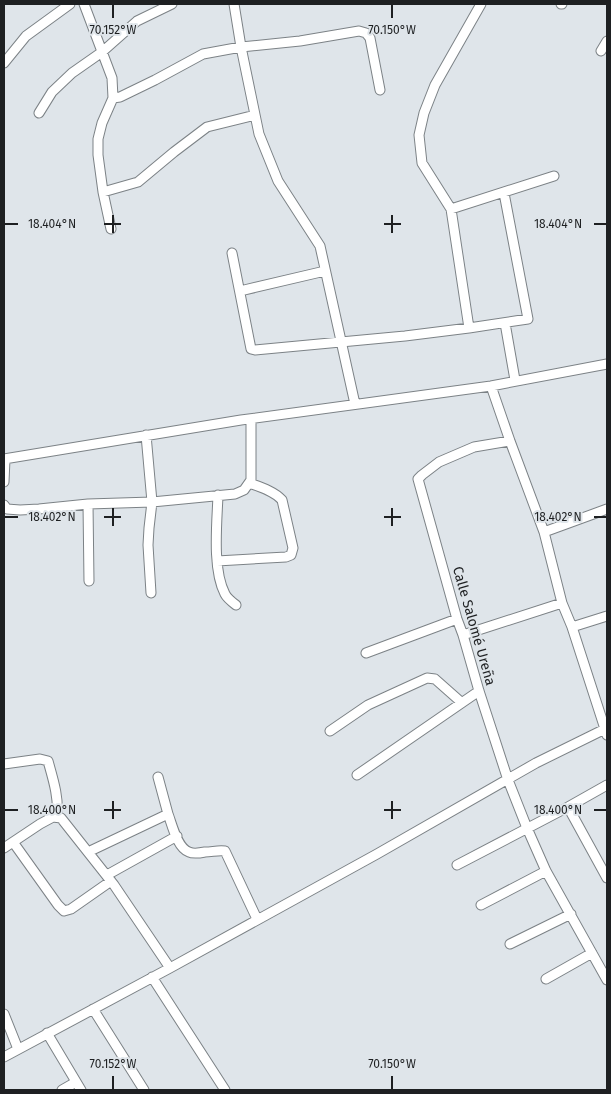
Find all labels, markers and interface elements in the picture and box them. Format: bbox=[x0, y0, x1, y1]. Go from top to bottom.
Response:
text: 70.152°W bbox=[90, 23, 136, 37]
text: 70.150°W bbox=[368, 23, 416, 37]
text: 18.404°N bbox=[28, 217, 76, 231]
text: 18.404°N bbox=[534, 217, 582, 231]
text: 18.402°N bbox=[28, 510, 76, 524]
text: 18.402°N bbox=[534, 510, 582, 524]
street label: Calle Salomé Ureña bbox=[449, 565, 499, 687]
text: 18.400°N bbox=[28, 803, 76, 817]
text: 18.400°N bbox=[534, 803, 582, 817]
text: 70.152°W bbox=[90, 1057, 136, 1071]
text: 70.150°W bbox=[368, 1057, 416, 1071]

